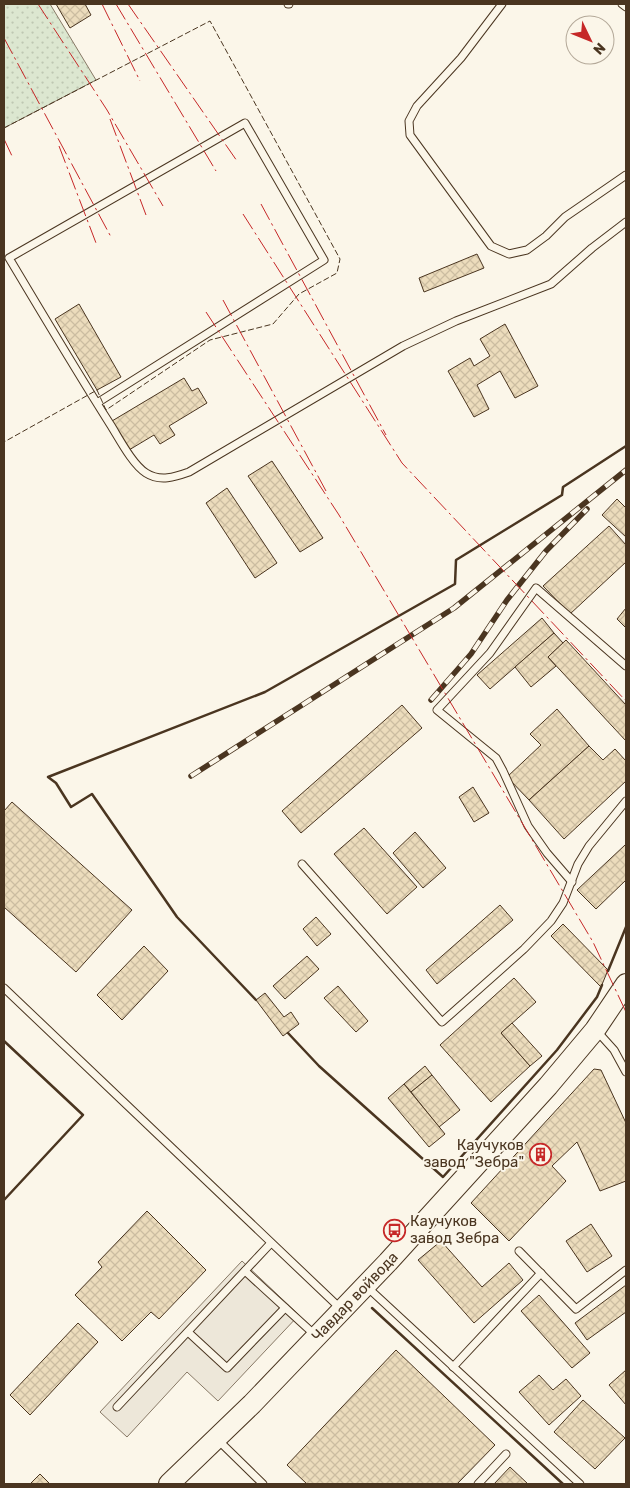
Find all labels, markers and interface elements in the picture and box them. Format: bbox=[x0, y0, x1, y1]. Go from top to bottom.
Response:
north arrow bbox=[565, 15, 615, 65]
text: N bbox=[589, 39, 609, 58]
place label: Каучуков завод "Зебра" bbox=[423, 1136, 524, 1171]
building icon: Каучуков завод "Зебра" bbox=[528, 1142, 552, 1166]
place label: Каучуков завод Зебра bbox=[410, 1212, 499, 1247]
bus stop icon: Каучуков завод Зебра bbox=[382, 1218, 406, 1242]
street label: Чавдар войвода bbox=[308, 1248, 402, 1345]

